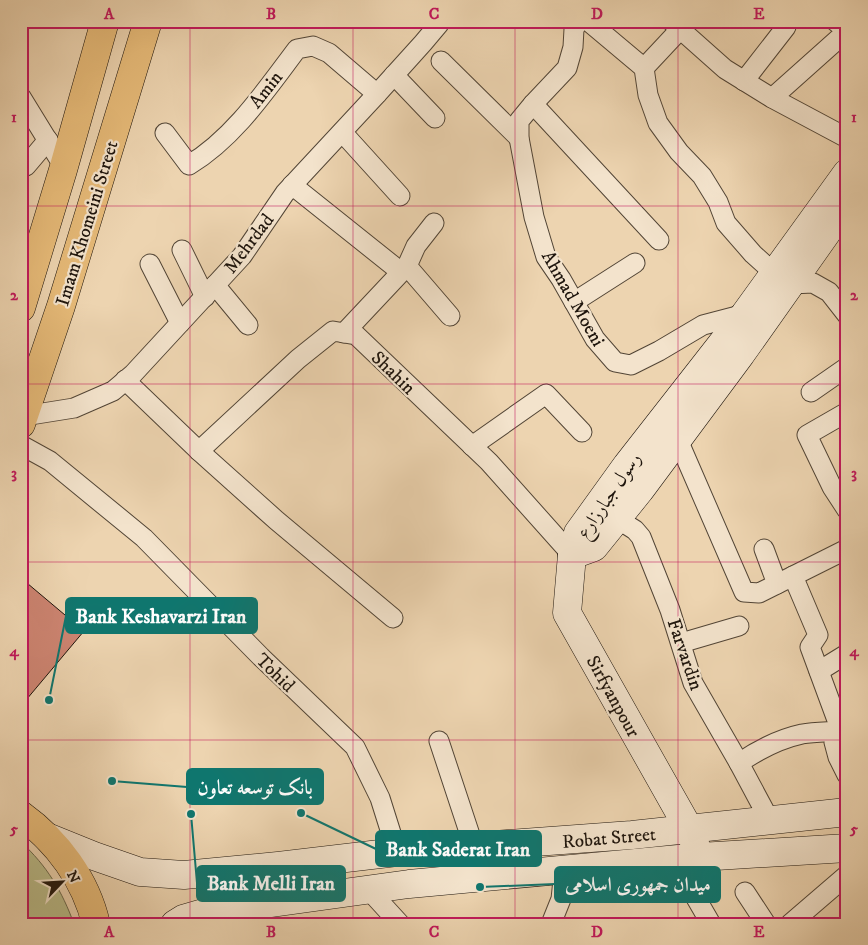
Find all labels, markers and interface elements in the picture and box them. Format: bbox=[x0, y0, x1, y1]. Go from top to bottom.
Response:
text: A bbox=[103, 4, 115, 24]
text: B bbox=[266, 4, 276, 24]
text: C bbox=[429, 4, 439, 24]
text: D bbox=[591, 4, 603, 24]
text: E bbox=[753, 4, 765, 24]
street label: Amin bbox=[244, 67, 288, 113]
text: 1 bbox=[11, 107, 17, 127]
text: 1 bbox=[851, 107, 857, 127]
street label: Imam Khomeini Street bbox=[51, 138, 124, 309]
street label: Mehrdad bbox=[219, 209, 279, 278]
street label: Ahmad Moeni bbox=[536, 247, 609, 351]
text: 2 bbox=[10, 285, 19, 305]
text: 2 bbox=[850, 285, 859, 305]
street label: Shahin bbox=[366, 346, 420, 400]
street label: رسول جبارزارع bbox=[572, 448, 649, 545]
text: 3 bbox=[11, 463, 17, 483]
text: 3 bbox=[851, 463, 857, 483]
callout: Bank Keshavarzi Iran bbox=[66, 598, 257, 633]
text: Bank Keshavarzi Iran bbox=[75, 605, 247, 630]
street label: Farvardin bbox=[662, 616, 708, 693]
text: 4 bbox=[8, 641, 19, 661]
text: 4 bbox=[848, 641, 859, 661]
street label: Tohid bbox=[250, 649, 300, 698]
street label: Sirfyanpour bbox=[581, 652, 645, 742]
callout: بانک توسعه تعاون bbox=[187, 769, 323, 804]
text: بانک توسعه تعاون bbox=[197, 776, 313, 801]
text: 5 bbox=[9, 819, 18, 839]
text: 5 bbox=[849, 819, 858, 839]
street label: Robat Street bbox=[561, 823, 657, 854]
callout: Bank Saderat Iran bbox=[376, 831, 541, 866]
text: Bank Saderat Iran bbox=[386, 838, 531, 863]
north arrow bbox=[38, 858, 88, 908]
callout: Bank Melli Iran bbox=[197, 866, 345, 901]
callout: میدان جمهوری اسلامی bbox=[555, 867, 720, 902]
text: N bbox=[62, 868, 84, 886]
text: Bank Melli Iran bbox=[207, 872, 336, 897]
text: میدان جمهوری اسلامی bbox=[564, 873, 711, 898]
text: A bbox=[103, 922, 115, 942]
text: B bbox=[266, 922, 276, 942]
text: C bbox=[429, 922, 439, 942]
text: D bbox=[591, 922, 603, 942]
text: E bbox=[753, 922, 765, 942]

